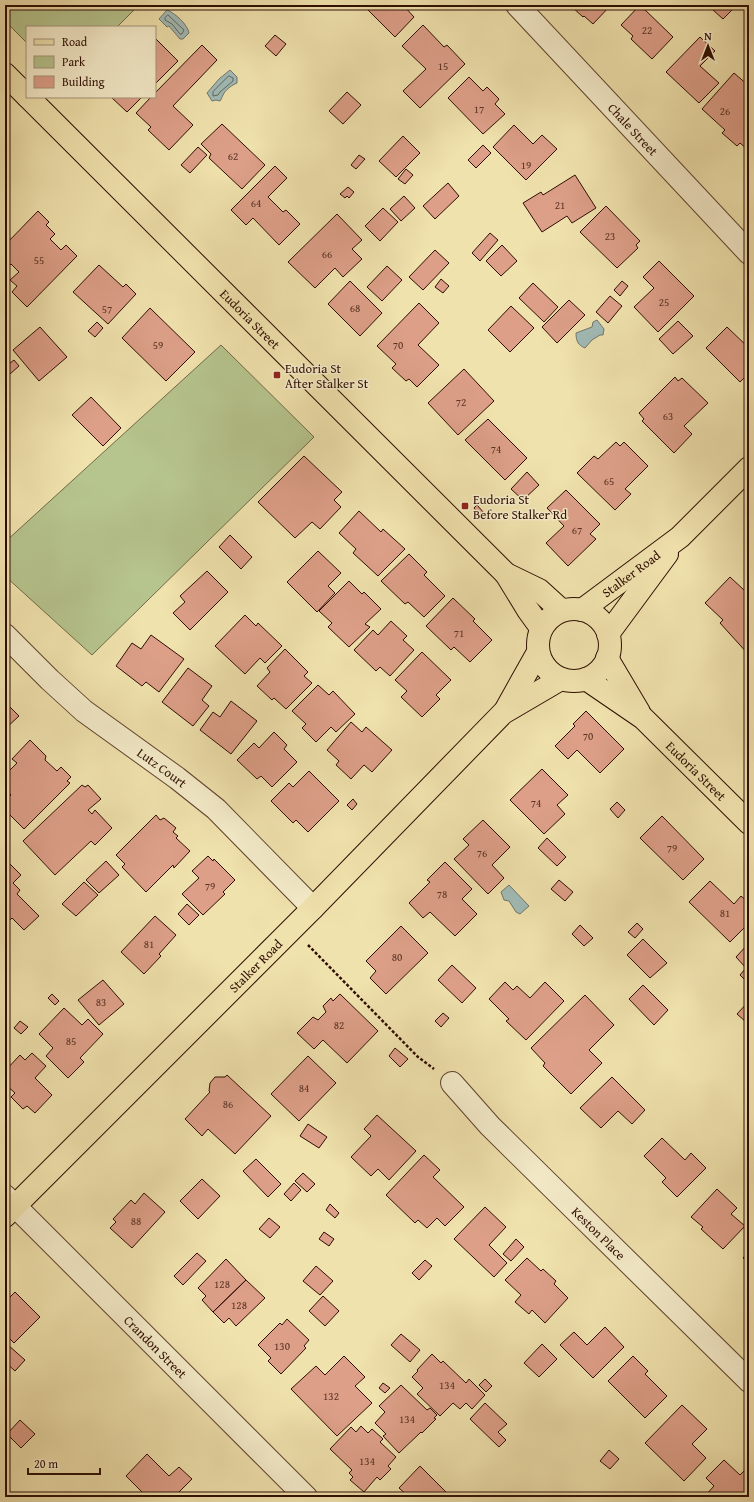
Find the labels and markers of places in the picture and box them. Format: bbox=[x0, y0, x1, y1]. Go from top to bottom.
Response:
place label: Eudoria St After Stalker St bbox=[285, 359, 369, 393]
marker: Eudoria St After Stalker St bbox=[272, 370, 282, 380]
place label: Eudoria St Before Stalker Rd bbox=[473, 490, 567, 524]
marker: Eudoria St Before Stalker Rd bbox=[460, 501, 470, 511]

